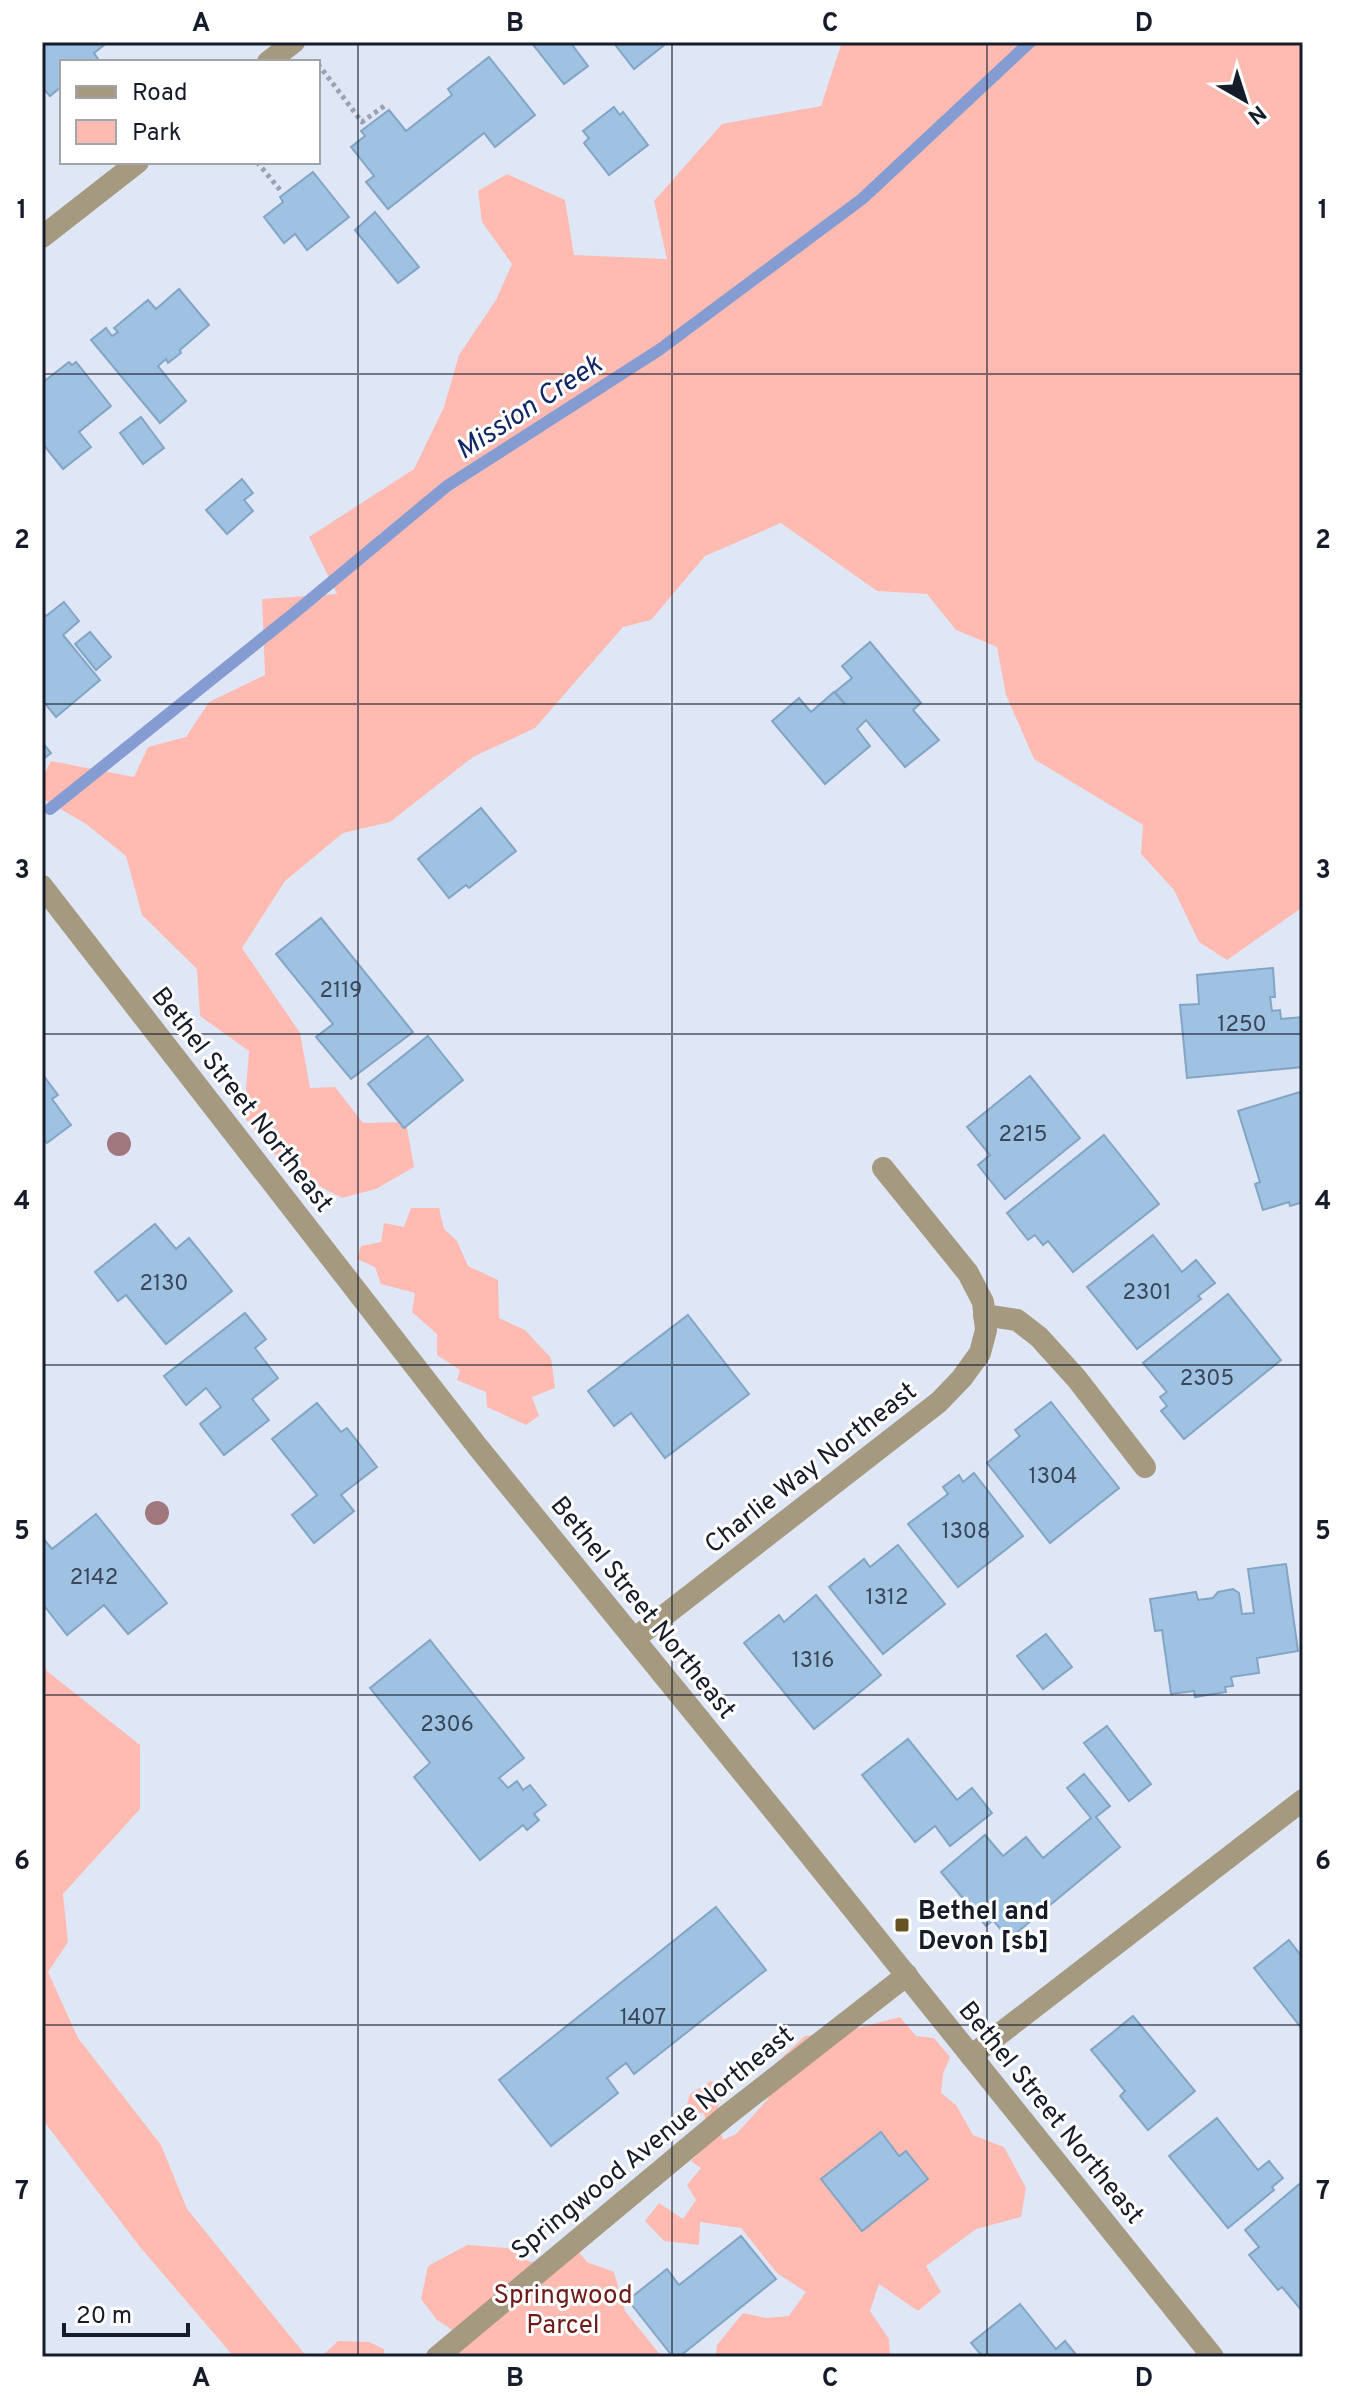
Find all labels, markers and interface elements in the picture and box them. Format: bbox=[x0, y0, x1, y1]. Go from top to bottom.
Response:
text: A bbox=[192, 8, 210, 41]
text: B bbox=[506, 8, 524, 41]
text: C bbox=[822, 8, 838, 41]
text: D bbox=[1135, 8, 1153, 41]
legend bbox=[60, 60, 320, 164]
north arrow bbox=[1205, 60, 1285, 140]
text: Road bbox=[132, 79, 188, 109]
text: N bbox=[1241, 98, 1271, 129]
text: Park bbox=[132, 119, 182, 149]
text: 1 bbox=[17, 195, 27, 228]
text: 1 bbox=[1318, 195, 1328, 228]
water label: Mission Creek bbox=[450, 347, 610, 469]
text: 2 bbox=[14, 525, 30, 558]
text: 2 bbox=[1315, 525, 1331, 558]
text: 3 bbox=[14, 855, 30, 888]
text: 3 bbox=[1315, 855, 1331, 888]
house number: 2119 bbox=[319, 978, 363, 1005]
street label: Bethel Street Northeast bbox=[143, 981, 339, 1220]
house number: 1250 bbox=[1217, 1012, 1267, 1039]
house number: 2215 bbox=[999, 1122, 1047, 1149]
text: 4 bbox=[14, 1186, 30, 1219]
text: 4 bbox=[1315, 1186, 1331, 1219]
house number: 2130 bbox=[140, 1271, 188, 1298]
house number: 2301 bbox=[1123, 1280, 1171, 1307]
house number: 2305 bbox=[1180, 1366, 1234, 1393]
street label: Charlie Way Northeast bbox=[699, 1376, 924, 1562]
house number: 1304 bbox=[1028, 1464, 1078, 1491]
street label: Bethel Street Northeast bbox=[542, 1491, 742, 1727]
text: 5 bbox=[14, 1516, 30, 1549]
text: 5 bbox=[1315, 1516, 1331, 1549]
house number: 1308 bbox=[942, 1519, 990, 1546]
house number: 2142 bbox=[70, 1565, 118, 1592]
house number: 1312 bbox=[865, 1585, 909, 1612]
house number: 1316 bbox=[792, 1648, 834, 1675]
house number: 2306 bbox=[420, 1712, 474, 1739]
text: 6 bbox=[14, 1846, 30, 1879]
text: 6 bbox=[1315, 1846, 1331, 1879]
place label: Bethel and Devon [sb] bbox=[918, 1896, 1049, 1959]
marker: Bethel and Devon [sb] bbox=[893, 1916, 911, 1934]
street label: Bethel Street Northeast bbox=[950, 1996, 1150, 2232]
house number: 1407 bbox=[620, 2005, 666, 2032]
street label: Springwood Avenue Northeast bbox=[506, 2020, 802, 2268]
text: 7 bbox=[15, 2176, 29, 2209]
text: 7 bbox=[1316, 2176, 1330, 2209]
park label: Springwood Parcel bbox=[493, 2280, 633, 2343]
scale bar bbox=[64, 2287, 188, 2337]
text: 20 m bbox=[76, 2302, 132, 2332]
text: A bbox=[192, 2363, 210, 2396]
text: B bbox=[506, 2363, 524, 2396]
text: C bbox=[822, 2363, 838, 2396]
text: D bbox=[1135, 2363, 1153, 2396]

